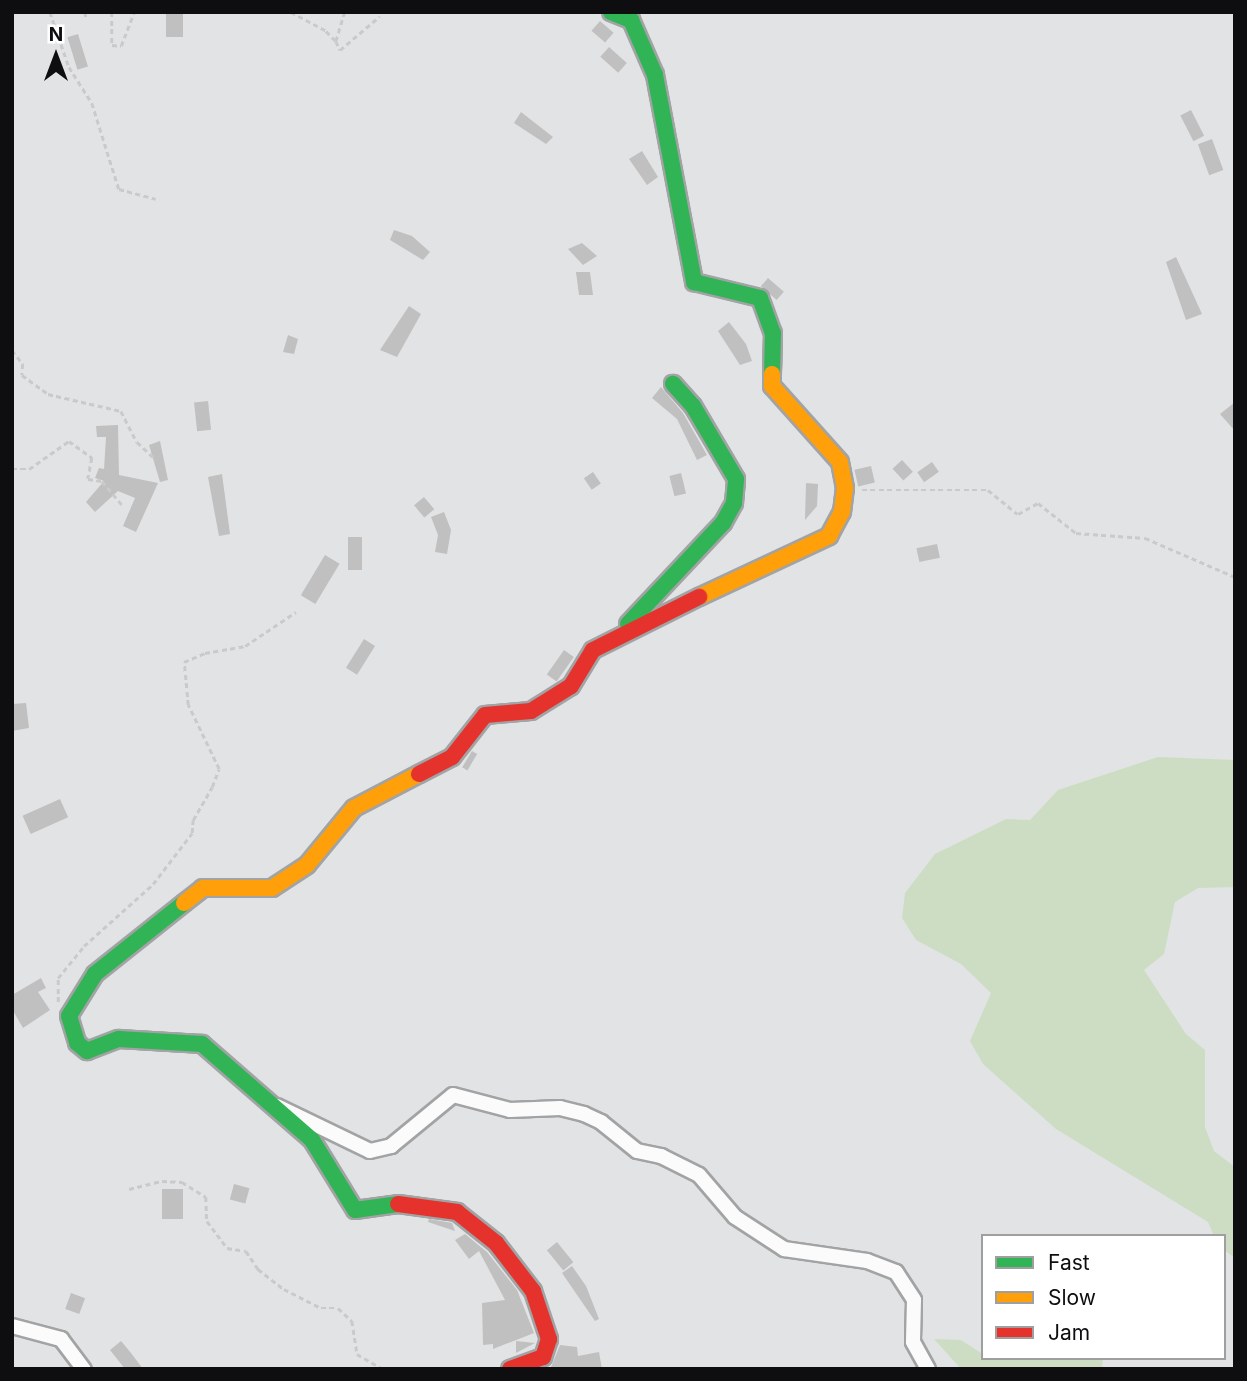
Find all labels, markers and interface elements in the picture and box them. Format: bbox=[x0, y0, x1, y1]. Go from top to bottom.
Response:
north arrow bbox=[21, 21, 91, 91]
text: N bbox=[49, 23, 63, 46]
legend bbox=[981, 1234, 1226, 1360]
text: Fast bbox=[1048, 1250, 1090, 1275]
text: Slow bbox=[1048, 1285, 1096, 1310]
text: Jam bbox=[1048, 1320, 1090, 1345]

